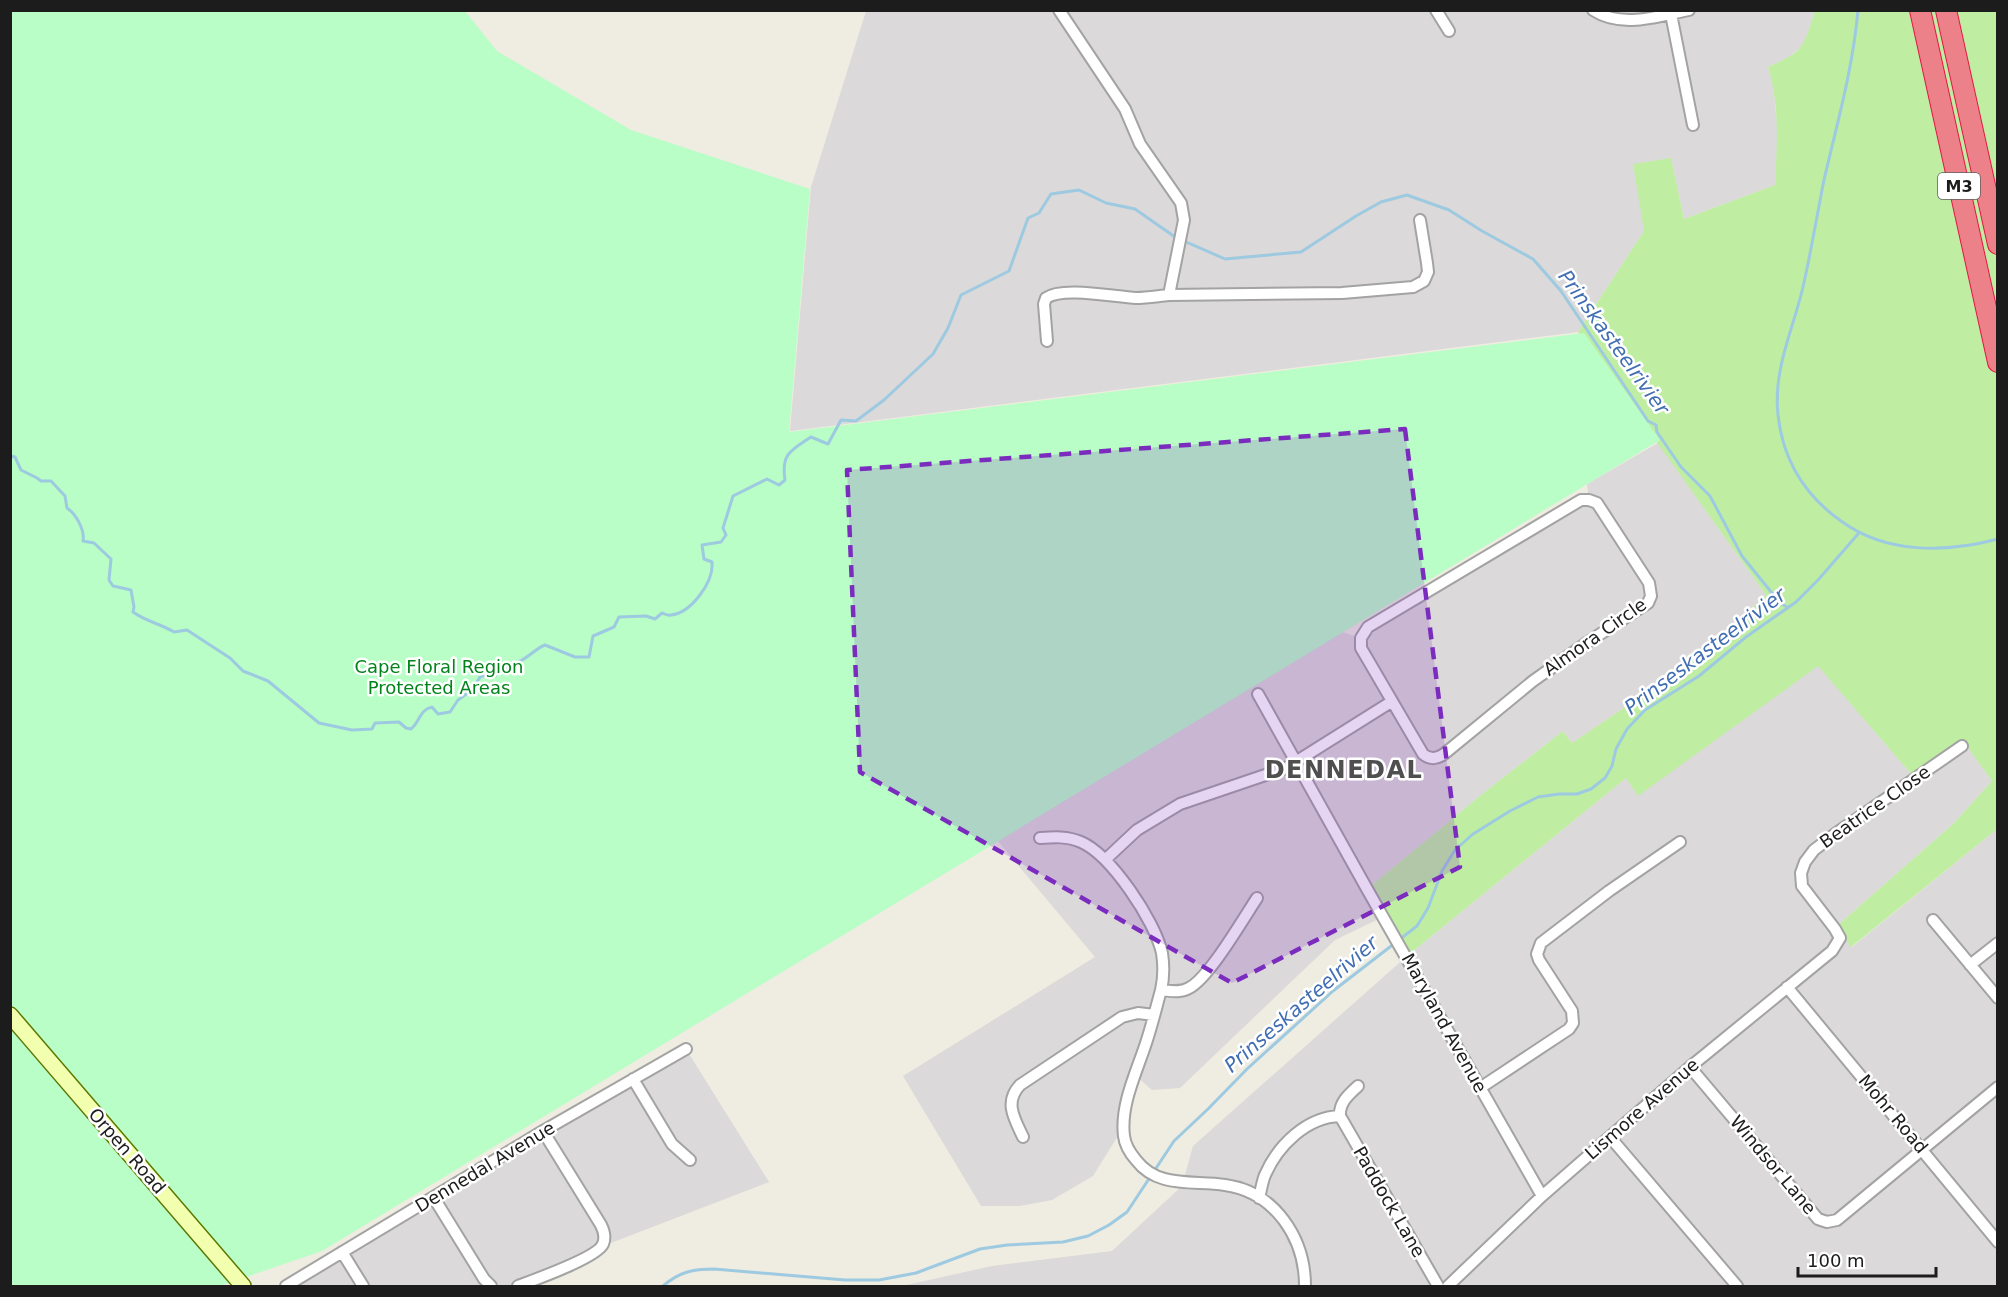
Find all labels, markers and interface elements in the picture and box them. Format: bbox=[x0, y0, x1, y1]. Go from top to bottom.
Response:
road number: M3 bbox=[1938, 173, 1980, 199]
water label: Prinskasteelrivier bbox=[1553, 265, 1676, 420]
water label: Prinseskasteelrivier bbox=[1620, 581, 1792, 719]
street label: Almora Circle bbox=[1539, 593, 1650, 680]
park label: Cape Floral Region Protected Areas bbox=[355, 656, 523, 698]
district label: DENNEDAL bbox=[1265, 756, 1423, 784]
street label: Beatrice Close bbox=[1816, 761, 1934, 852]
water label: Prinseskasteelrivier bbox=[1219, 930, 1384, 1077]
street label: Maryland Avenue bbox=[1397, 949, 1491, 1096]
street label: Lismore Avenue bbox=[1581, 1054, 1703, 1164]
street label: Mohr Road bbox=[1854, 1070, 1932, 1157]
street label: Orpen Road bbox=[85, 1104, 170, 1198]
street label: Windsor Lane bbox=[1726, 1111, 1821, 1218]
street label: Dennedal Avenue bbox=[411, 1117, 558, 1216]
street label: Paddock Lane bbox=[1349, 1143, 1430, 1261]
scale bar bbox=[1798, 1240, 1936, 1278]
text: 100 m bbox=[1807, 1250, 1865, 1271]

